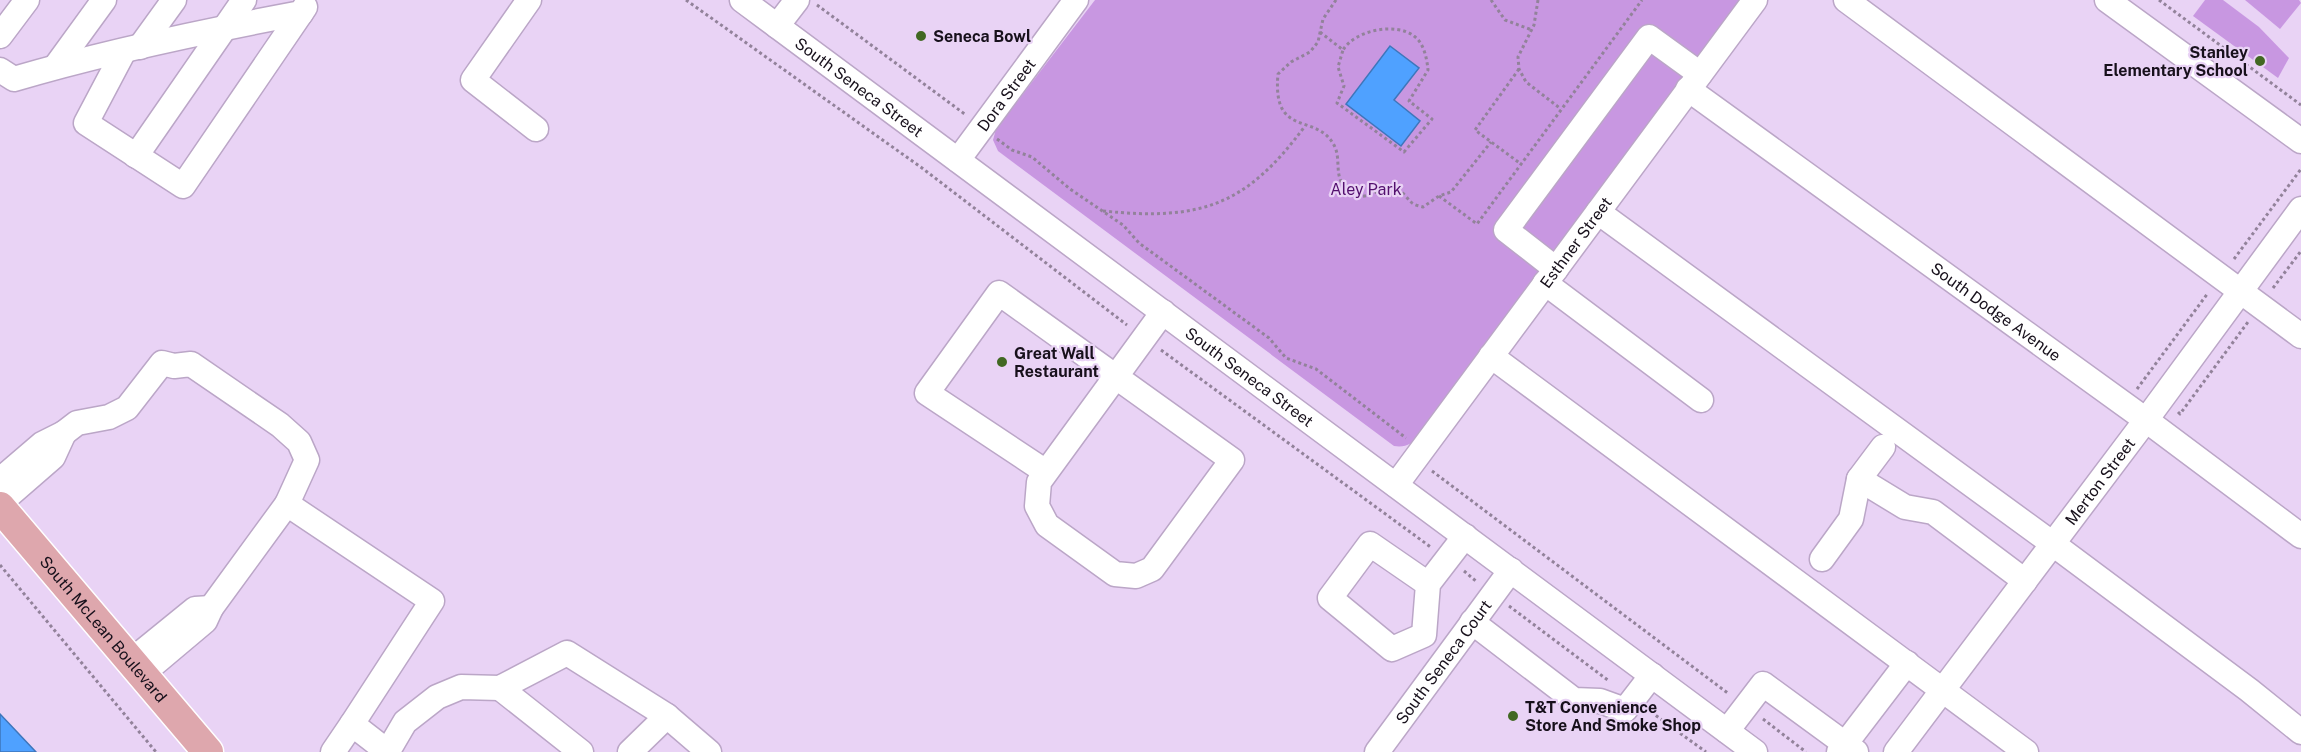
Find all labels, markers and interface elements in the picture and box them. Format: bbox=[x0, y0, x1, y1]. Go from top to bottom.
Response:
place label: Seneca Bowl bbox=[933, 27, 1031, 46]
marker: Seneca Bowl bbox=[914, 29, 928, 43]
street label: South Seneca Street bbox=[791, 34, 927, 141]
place label: Stanley Elementary School bbox=[2103, 43, 2248, 80]
marker: Stanley Elementary School bbox=[2253, 54, 2267, 68]
street label: Dora Street bbox=[973, 55, 1040, 135]
park label: Aley Park bbox=[1330, 180, 1402, 199]
street label: Esthner Street bbox=[1536, 193, 1616, 292]
street label: South Dodge Avenue bbox=[1927, 259, 2064, 365]
street label: South Seneca Street bbox=[1181, 323, 1317, 431]
place label: Great Wall Restaurant bbox=[1014, 344, 1099, 381]
marker: Great Wall Restaurant bbox=[995, 355, 1009, 369]
street label: Merton Street bbox=[2061, 434, 2139, 529]
street label: South McLean Boulevard bbox=[36, 552, 171, 706]
street label: South Seneca Court bbox=[1392, 596, 1496, 728]
place label: T&T Convenience Store And Smoke Shop bbox=[1525, 698, 1701, 735]
marker: T&T Convenience Store And Smoke Shop bbox=[1506, 709, 1520, 723]

